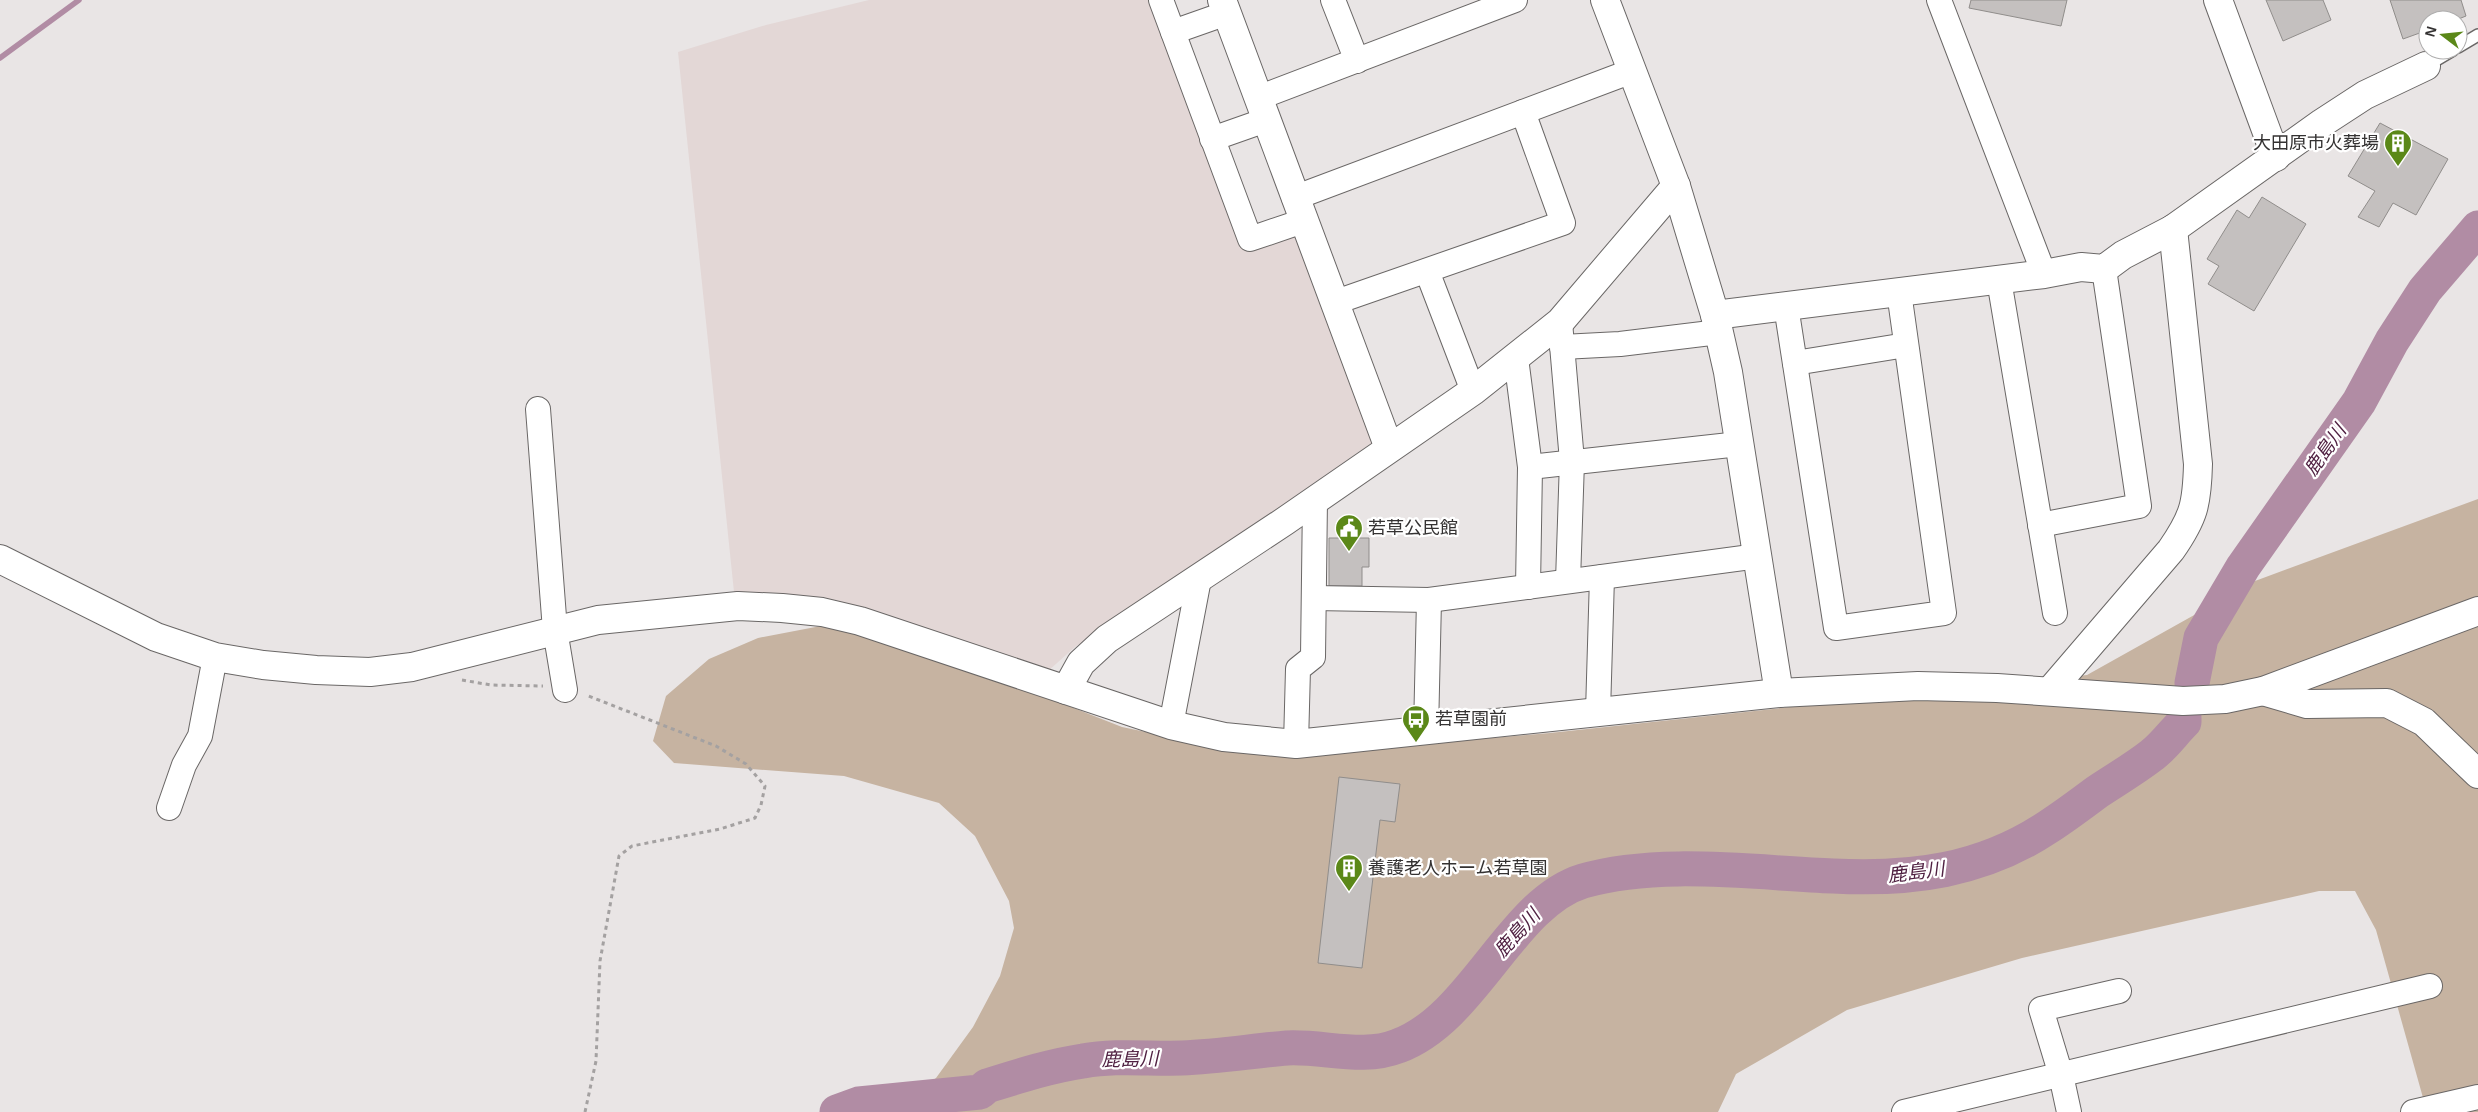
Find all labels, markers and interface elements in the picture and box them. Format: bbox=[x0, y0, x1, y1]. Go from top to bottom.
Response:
north arrow bbox=[2418, 10, 2468, 60]
text: N bbox=[2421, 24, 2440, 38]
building icon: 大田原市火葬場 bbox=[2383, 128, 2413, 167]
place label: 大田原市火葬場 bbox=[2253, 133, 2379, 153]
water label: 鹿島川 bbox=[2300, 419, 2351, 479]
public building icon: 若草公民館 bbox=[1334, 513, 1364, 552]
place label: 若草公民館 bbox=[1368, 518, 1458, 538]
bus stop icon: 若草園前 bbox=[1401, 704, 1431, 743]
place label: 若草園前 bbox=[1435, 709, 1507, 729]
building icon: 養護老人ホーム若草園 bbox=[1334, 853, 1364, 892]
place label: 養護老人ホーム若草園 bbox=[1368, 858, 1547, 878]
water label: 鹿島川 bbox=[1886, 858, 1948, 886]
water label: 鹿島川 bbox=[1490, 903, 1545, 961]
water label: 鹿島川 bbox=[1101, 1048, 1161, 1070]

